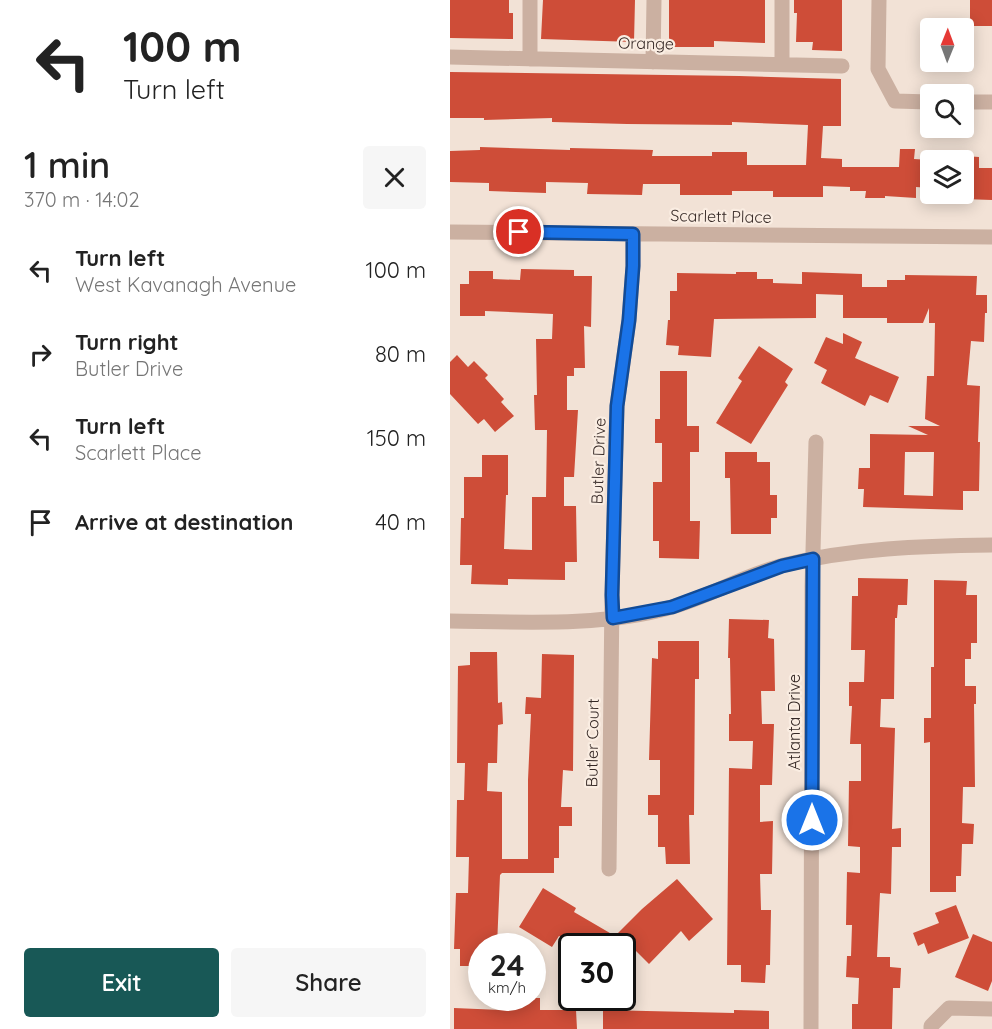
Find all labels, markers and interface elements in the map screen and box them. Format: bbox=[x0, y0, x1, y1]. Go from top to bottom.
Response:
north arrow bbox=[920, 18, 974, 72]
map controls bbox=[920, 18, 974, 204]
text: 100 m bbox=[123, 20, 241, 73]
icon: left bbox=[24, 24, 102, 102]
street label: Orange bbox=[618, 33, 674, 53]
text: Turn left bbox=[123, 72, 225, 106]
button: search bbox=[920, 84, 974, 138]
text: 1 min bbox=[24, 142, 110, 187]
button: close bbox=[363, 146, 426, 209]
button: layers bbox=[920, 150, 974, 204]
text: 370 m · 14:02 bbox=[24, 187, 140, 212]
street label: Scarlett Place bbox=[670, 205, 772, 227]
pin bbox=[493, 206, 544, 257]
icon: arrive bbox=[502, 215, 535, 248]
text: Turn left bbox=[75, 244, 165, 272]
icon: left bbox=[24, 254, 57, 287]
text: 100 m bbox=[366, 256, 426, 284]
text: West Kavanagh Avenue bbox=[75, 272, 296, 297]
text: Turn right bbox=[75, 328, 179, 356]
icon: right bbox=[24, 338, 57, 371]
text: 80 m bbox=[375, 340, 426, 368]
text: Butler Drive bbox=[75, 356, 183, 381]
text: Turn left bbox=[75, 412, 165, 440]
street label: Butler Drive bbox=[586, 417, 610, 505]
icon: left bbox=[24, 422, 57, 455]
text: 150 m bbox=[367, 424, 426, 452]
text: Scarlett Place bbox=[75, 440, 201, 465]
icon: arrive bbox=[24, 506, 57, 539]
text: Arrive at destination bbox=[75, 508, 293, 536]
text: 40 m bbox=[375, 508, 426, 536]
street label: Atlanta Drive bbox=[784, 674, 804, 770]
street label: Butler Court bbox=[581, 698, 603, 788]
position arrow bbox=[780, 788, 844, 852]
speed limit sign: 30 bbox=[558, 933, 636, 1011]
text: 24 bbox=[490, 946, 524, 984]
button: Exit bbox=[24, 948, 219, 1017]
button: Share bbox=[231, 948, 426, 1017]
text: km/h bbox=[488, 978, 526, 997]

